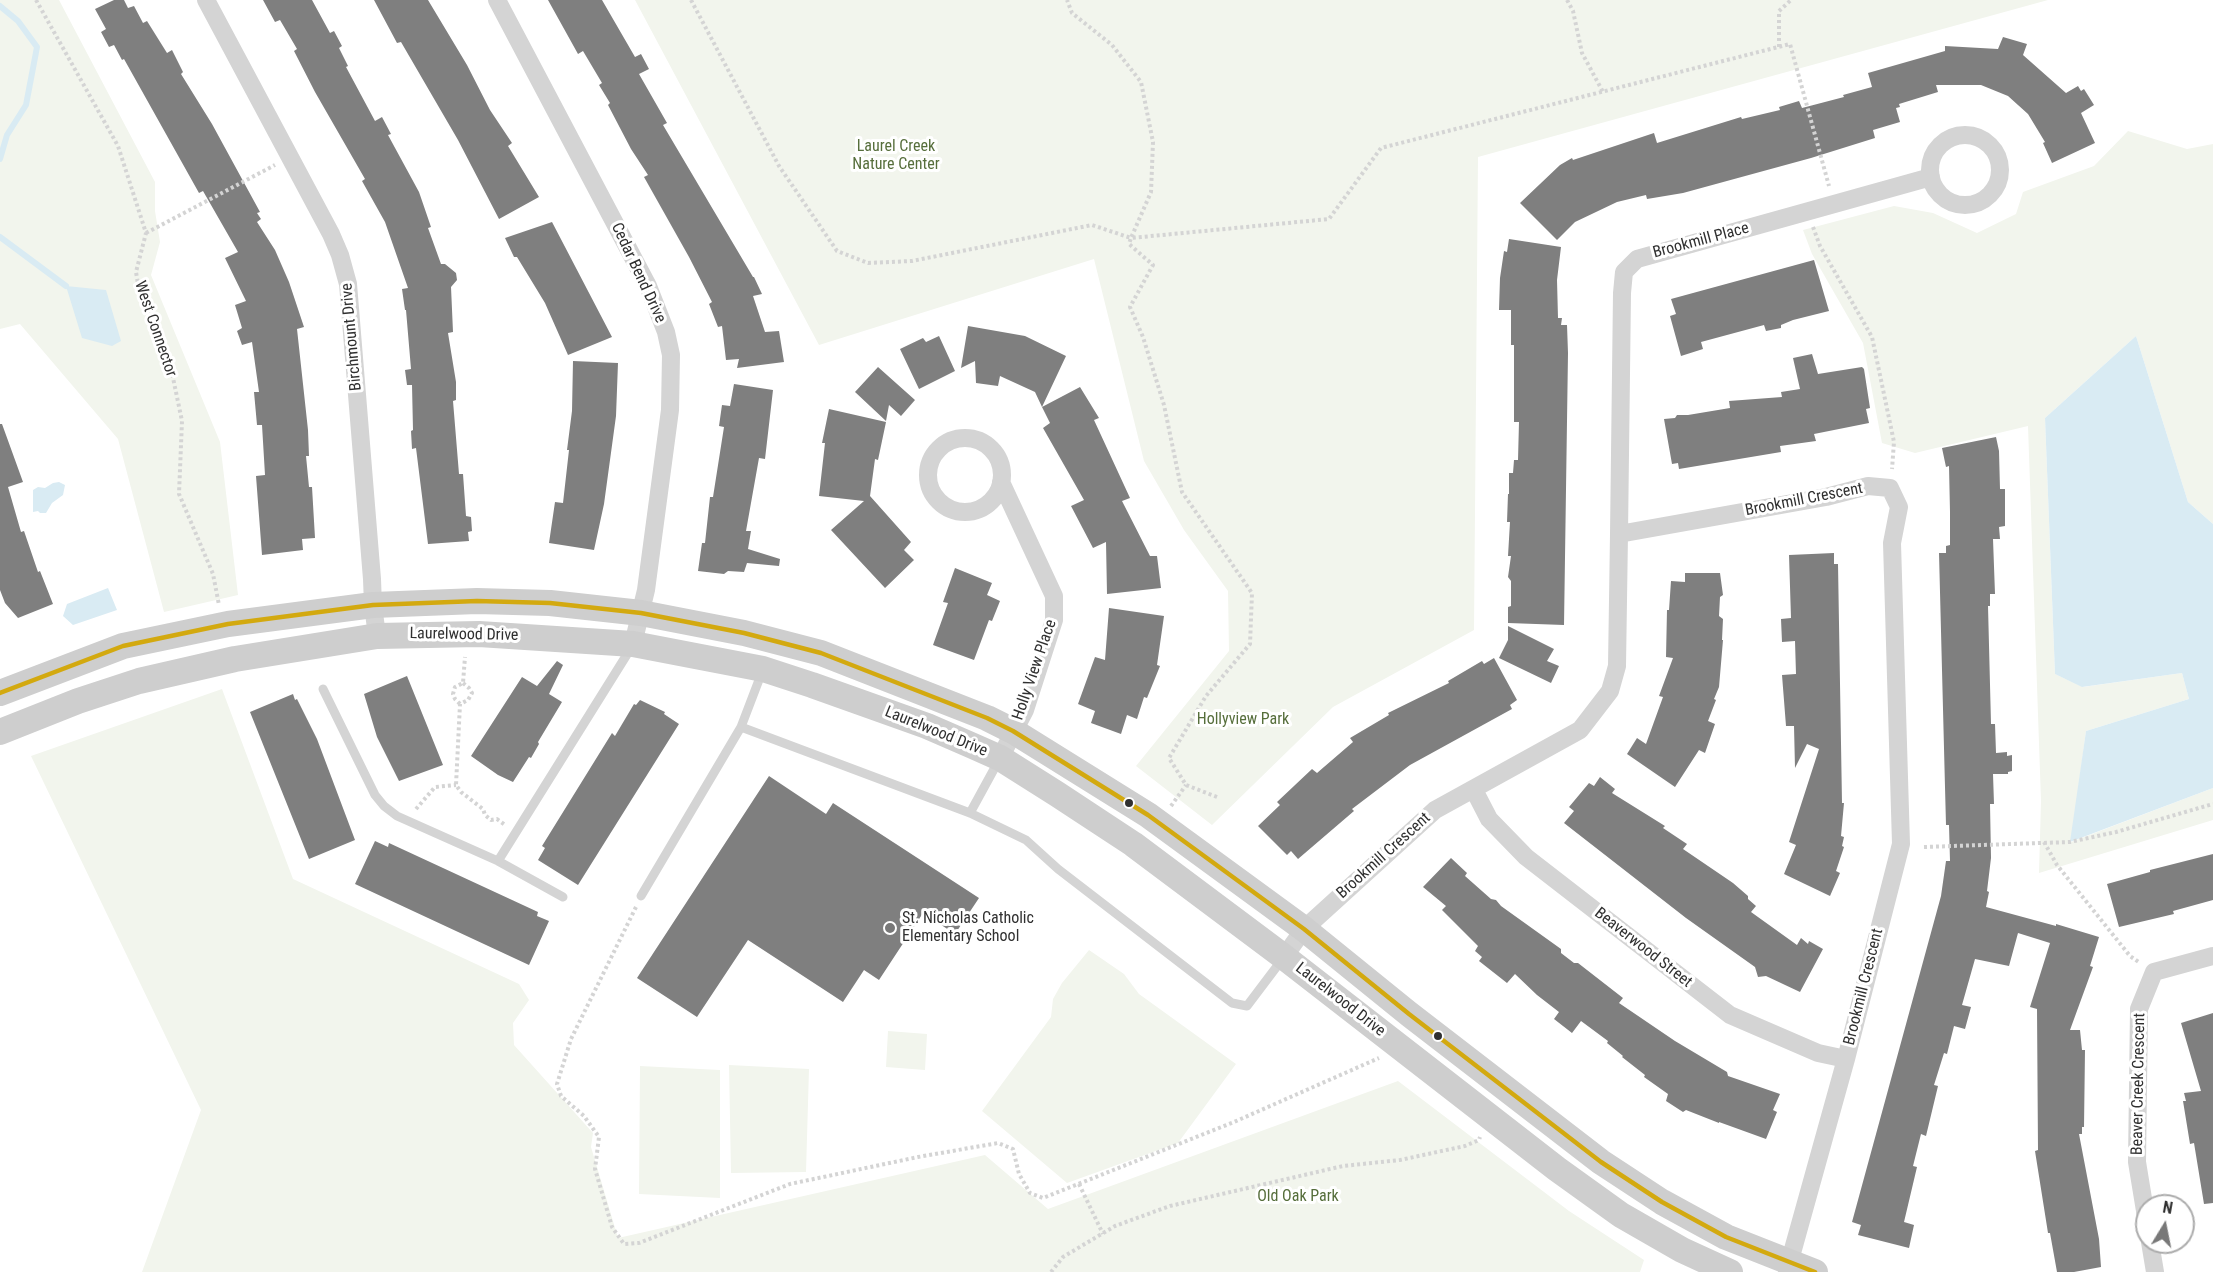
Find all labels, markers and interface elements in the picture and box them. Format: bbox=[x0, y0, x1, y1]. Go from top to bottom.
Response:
park label: Laurel Creek Nature Center bbox=[852, 137, 940, 175]
street label: Brookmill Place bbox=[1651, 219, 1751, 263]
street label: Cedar Bend Drive bbox=[606, 220, 670, 326]
street label: West Connector bbox=[130, 279, 180, 379]
street label: Birchmount Drive bbox=[338, 282, 366, 392]
street label: Brookmill Crescent bbox=[1744, 479, 1864, 521]
street label: Holly View Place bbox=[1009, 617, 1061, 723]
street label: Laurelwood Drive bbox=[409, 624, 519, 646]
street label: Laurelwood Drive bbox=[882, 703, 990, 761]
park label: Hollyview Park bbox=[1197, 710, 1289, 730]
unlabelled marker bbox=[1123, 797, 1135, 809]
street label: Brookmill Crescent bbox=[1333, 809, 1435, 903]
street label: Beaverwood Street bbox=[1590, 904, 1696, 992]
place label: St. Nicholas Catholic Elementary School bbox=[902, 909, 1034, 947]
marker: St. Nicholas Catholic Elementary School bbox=[883, 921, 897, 935]
street label: Brookmill Crescent bbox=[1840, 927, 1888, 1047]
street label: Laurelwood Drive bbox=[1291, 959, 1389, 1041]
street label: Beaver Creek Crescent bbox=[2128, 1013, 2150, 1155]
unlabelled marker bbox=[1432, 1030, 1444, 1042]
park label: Old Oak Park bbox=[1257, 1187, 1339, 1207]
north arrow bbox=[2135, 1194, 2195, 1254]
text: N bbox=[2161, 1198, 2174, 1218]

